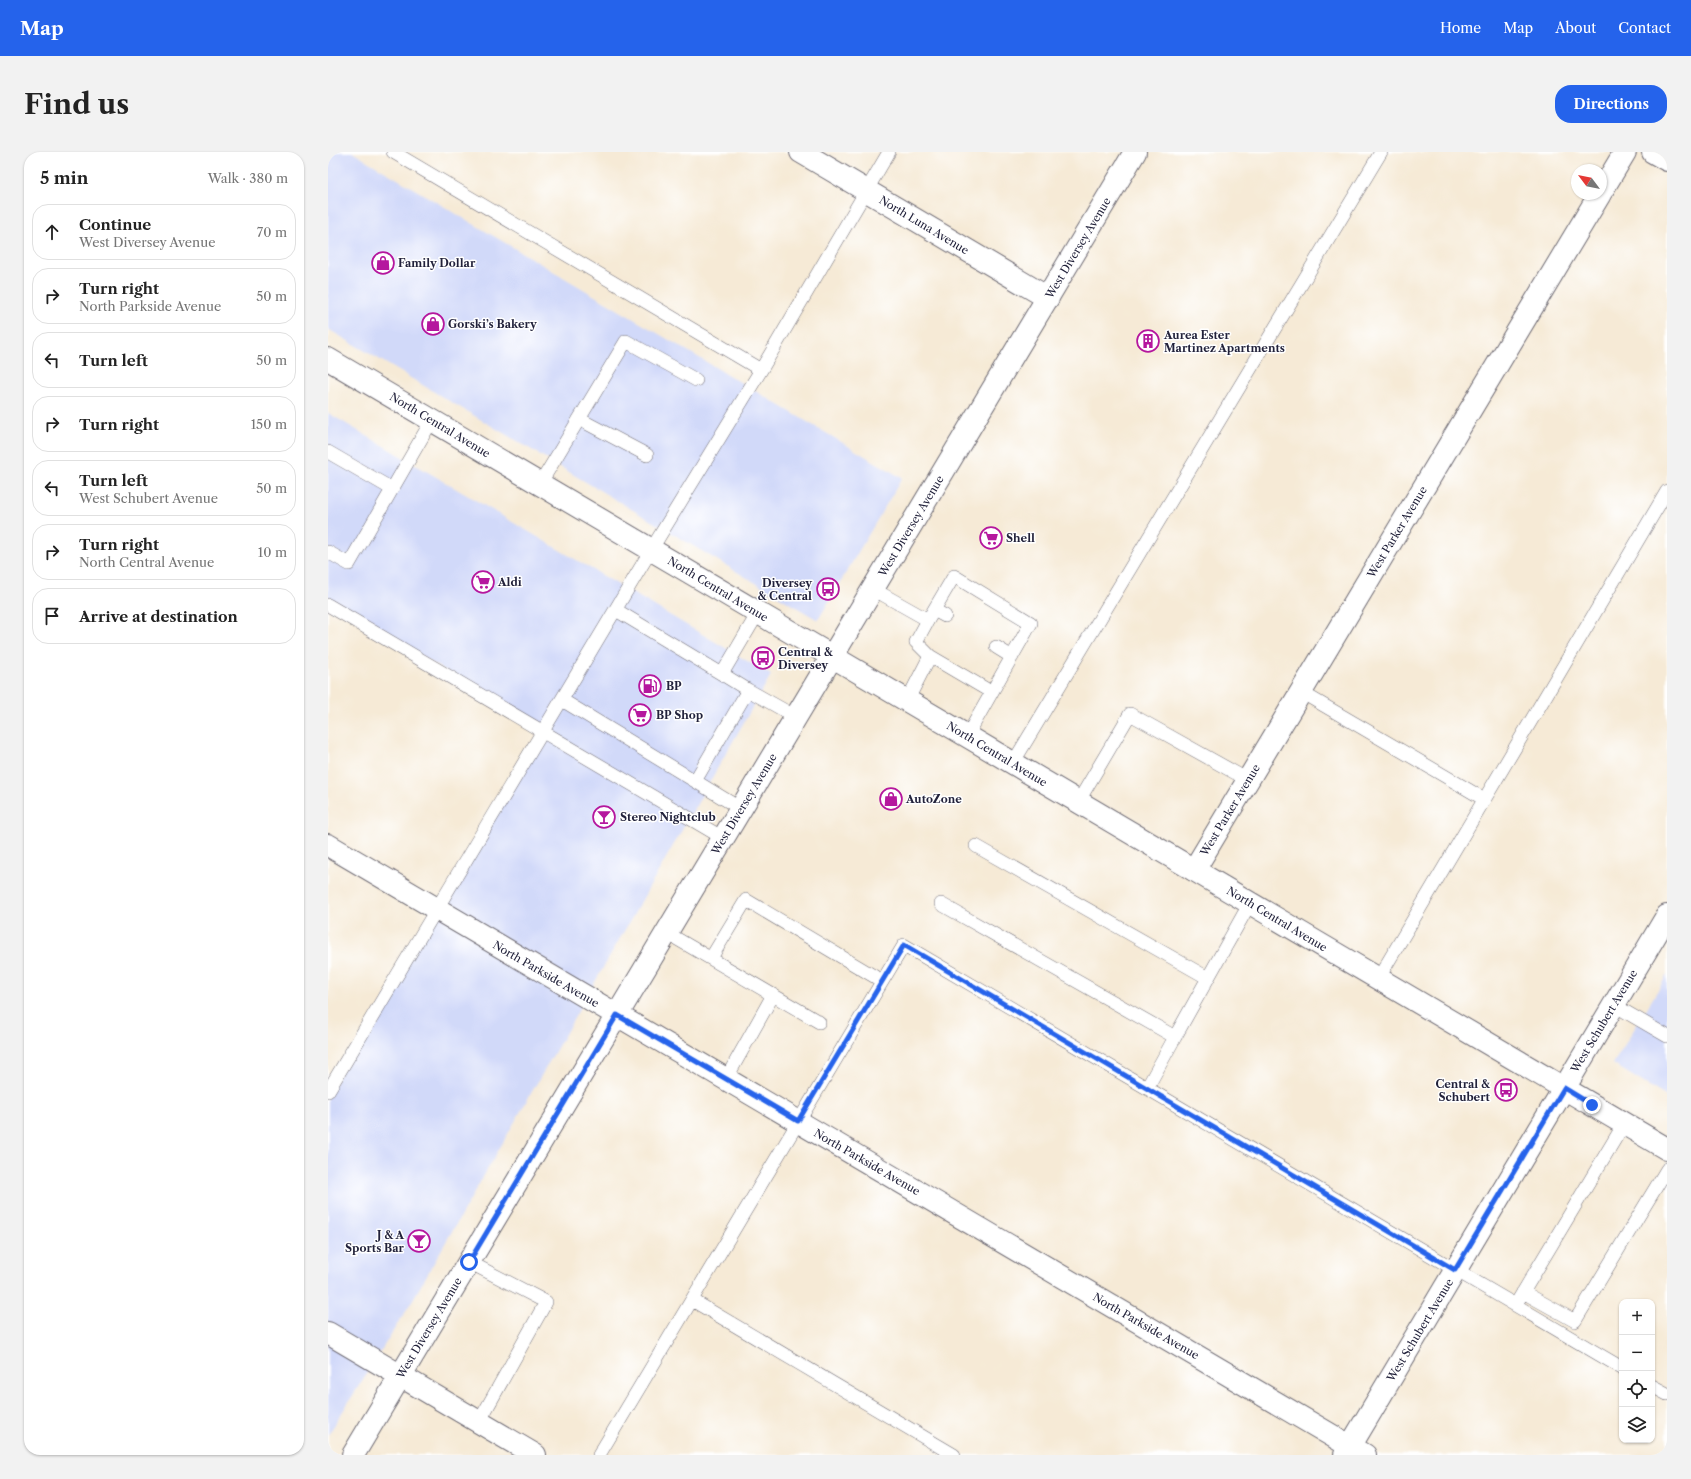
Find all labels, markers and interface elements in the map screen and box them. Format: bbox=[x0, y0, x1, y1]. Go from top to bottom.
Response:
text: Map bbox=[20, 17, 64, 40]
text: Home bbox=[1440, 19, 1481, 37]
text: Map bbox=[1503, 19, 1533, 37]
text: About bbox=[1555, 19, 1596, 37]
text: Contact bbox=[1618, 19, 1671, 37]
button: Directions bbox=[1555, 85, 1667, 123]
text: Find us bbox=[24, 87, 129, 121]
north arrow bbox=[1571, 164, 1607, 200]
text: 5 min bbox=[40, 168, 88, 188]
text: Walk · 380 m bbox=[208, 170, 288, 186]
street label: North Luna Avenue bbox=[877, 193, 971, 257]
street label: West Diversey Avenue bbox=[1042, 195, 1114, 302]
text: Continue bbox=[79, 215, 151, 234]
icon: ahead bbox=[41, 221, 63, 243]
text: 70 m bbox=[257, 224, 287, 240]
text: West Diversey Avenue bbox=[79, 234, 216, 250]
shop icon: Family Dollar bbox=[370, 250, 396, 276]
place label: Family Dollar bbox=[398, 256, 476, 270]
text: Turn right bbox=[79, 279, 159, 298]
icon: right bbox=[41, 285, 63, 307]
text: 50 m bbox=[256, 288, 287, 304]
text: North Parkside Avenue bbox=[79, 298, 221, 314]
shop icon: Gorski’s Bakery bbox=[420, 311, 446, 337]
place label: Gorski’s Bakery bbox=[448, 317, 537, 331]
building icon: Aurea Ester Martinez Apartments bbox=[1135, 328, 1161, 354]
place label: Aurea Ester Martinez Apartments bbox=[1163, 328, 1285, 355]
icon: left bbox=[41, 349, 63, 371]
text: Turn left bbox=[79, 351, 148, 370]
text: 50 m bbox=[256, 352, 287, 368]
street label: North Central Avenue bbox=[387, 390, 493, 460]
icon: right bbox=[41, 413, 63, 435]
text: Turn right bbox=[79, 415, 159, 434]
text: 150 m bbox=[251, 416, 287, 432]
text: Turn left bbox=[79, 471, 148, 490]
street label: West Diversey Avenue bbox=[875, 473, 947, 580]
icon: left bbox=[41, 477, 63, 499]
text: 50 m bbox=[256, 480, 287, 496]
street label: West Parker Avenue bbox=[1364, 484, 1430, 581]
text: West Schubert Avenue bbox=[79, 490, 218, 506]
supermarket icon: Shell bbox=[978, 525, 1004, 551]
place label: Shell bbox=[1006, 531, 1035, 545]
text: Turn right bbox=[79, 535, 159, 554]
icon: right bbox=[41, 541, 63, 563]
text: 10 m bbox=[258, 544, 287, 560]
text: North Central Avenue bbox=[79, 554, 214, 570]
street label: North Central Avenue bbox=[665, 554, 771, 624]
supermarket icon: Aldi bbox=[470, 569, 496, 595]
place label: Aldi bbox=[497, 575, 522, 589]
place label: Diversey & Central bbox=[757, 576, 812, 603]
bus stop icon: Diversey & Central bbox=[815, 576, 841, 602]
icon: arrive bbox=[41, 605, 63, 627]
text: Arrive at destination bbox=[79, 607, 238, 626]
bus stop icon: Central & Diversey bbox=[750, 645, 776, 671]
place label: Central & Diversey bbox=[778, 645, 834, 672]
fuel station icon: BP bbox=[637, 673, 663, 699]
place label: BP bbox=[666, 679, 682, 693]
supermarket icon: BP Shop bbox=[627, 702, 653, 728]
place label: BP Shop bbox=[656, 708, 703, 722]
street label: North Central Avenue bbox=[944, 719, 1050, 789]
street label: West Diversey Avenue bbox=[708, 751, 780, 858]
street label: West Parker Avenue bbox=[1197, 762, 1263, 859]
shop icon: AutoZone bbox=[878, 786, 904, 812]
place label: AutoZone bbox=[905, 792, 962, 806]
bar icon: Stereo Nightclub bbox=[591, 804, 617, 830]
place label: Stereo Nightclub bbox=[620, 810, 716, 824]
street label: North Central Avenue bbox=[1224, 884, 1330, 954]
street label: North Parkside Avenue bbox=[490, 938, 602, 1010]
street label: West Schubert Avenue bbox=[1567, 967, 1640, 1076]
place label: Central & Schubert bbox=[1435, 1077, 1491, 1104]
bus stop icon: Central & Schubert bbox=[1493, 1077, 1519, 1103]
route end bbox=[1583, 1096, 1601, 1114]
street label: North Parkside Avenue bbox=[811, 1126, 923, 1198]
place label: J & A Sports Bar bbox=[345, 1228, 405, 1255]
bar icon: J & A Sports Bar bbox=[406, 1228, 432, 1254]
route start bbox=[460, 1253, 478, 1271]
street label: West Diversey Avenue bbox=[393, 1275, 465, 1382]
street label: West Schubert Avenue bbox=[1383, 1276, 1456, 1385]
street label: North Parkside Avenue bbox=[1090, 1290, 1202, 1362]
map controls bbox=[1619, 1299, 1655, 1443]
button: + bbox=[1619, 1299, 1655, 1335]
button: − bbox=[1619, 1335, 1655, 1371]
button: locate bbox=[1619, 1371, 1655, 1407]
button: layers bbox=[1619, 1407, 1655, 1443]

